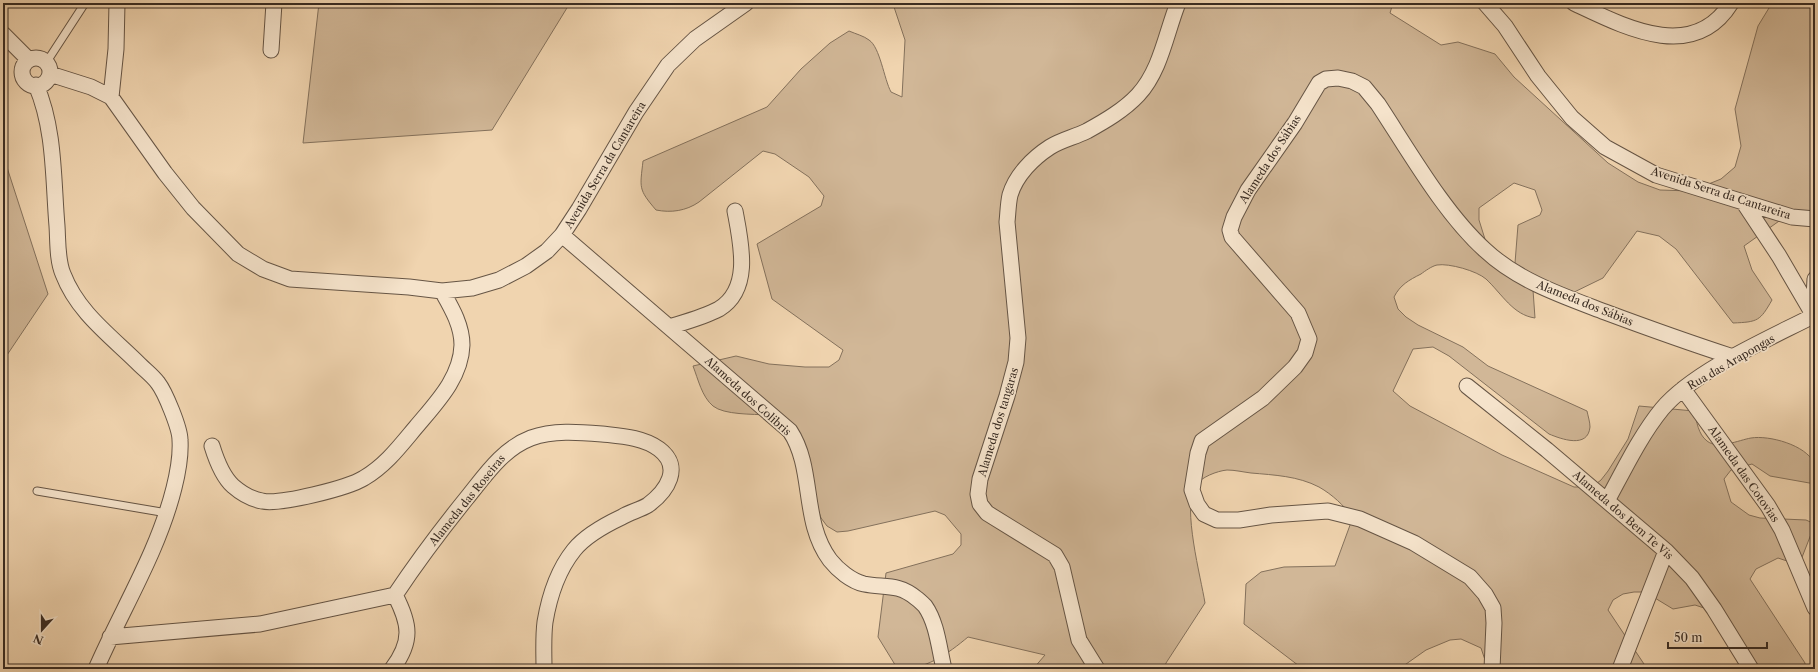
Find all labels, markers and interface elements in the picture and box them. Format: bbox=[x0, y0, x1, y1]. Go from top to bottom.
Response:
street label: Avenida Serra da Cantareira bbox=[561, 99, 649, 232]
street label: Alameda dos Sábias bbox=[1236, 112, 1304, 207]
street label: Avenida Serra da Cantareira bbox=[1648, 163, 1793, 222]
street label: Alameda dos Sábias bbox=[1534, 277, 1636, 329]
street label: Rua das Arapongas bbox=[1685, 331, 1777, 393]
street label: Alameda dos Colibris bbox=[701, 353, 794, 439]
street label: Alameda dos tangaras bbox=[974, 366, 1021, 479]
street label: Alameda das Cotovias bbox=[1705, 422, 1783, 525]
street label: Alameda das Roseiras bbox=[425, 451, 508, 549]
street label: Alameda dos Bem Te Vis bbox=[1569, 467, 1676, 563]
north arrow bbox=[22, 610, 62, 650]
scale bar bbox=[1668, 624, 1767, 650]
text: 50 m bbox=[1674, 630, 1703, 645]
text: N bbox=[31, 631, 45, 648]

